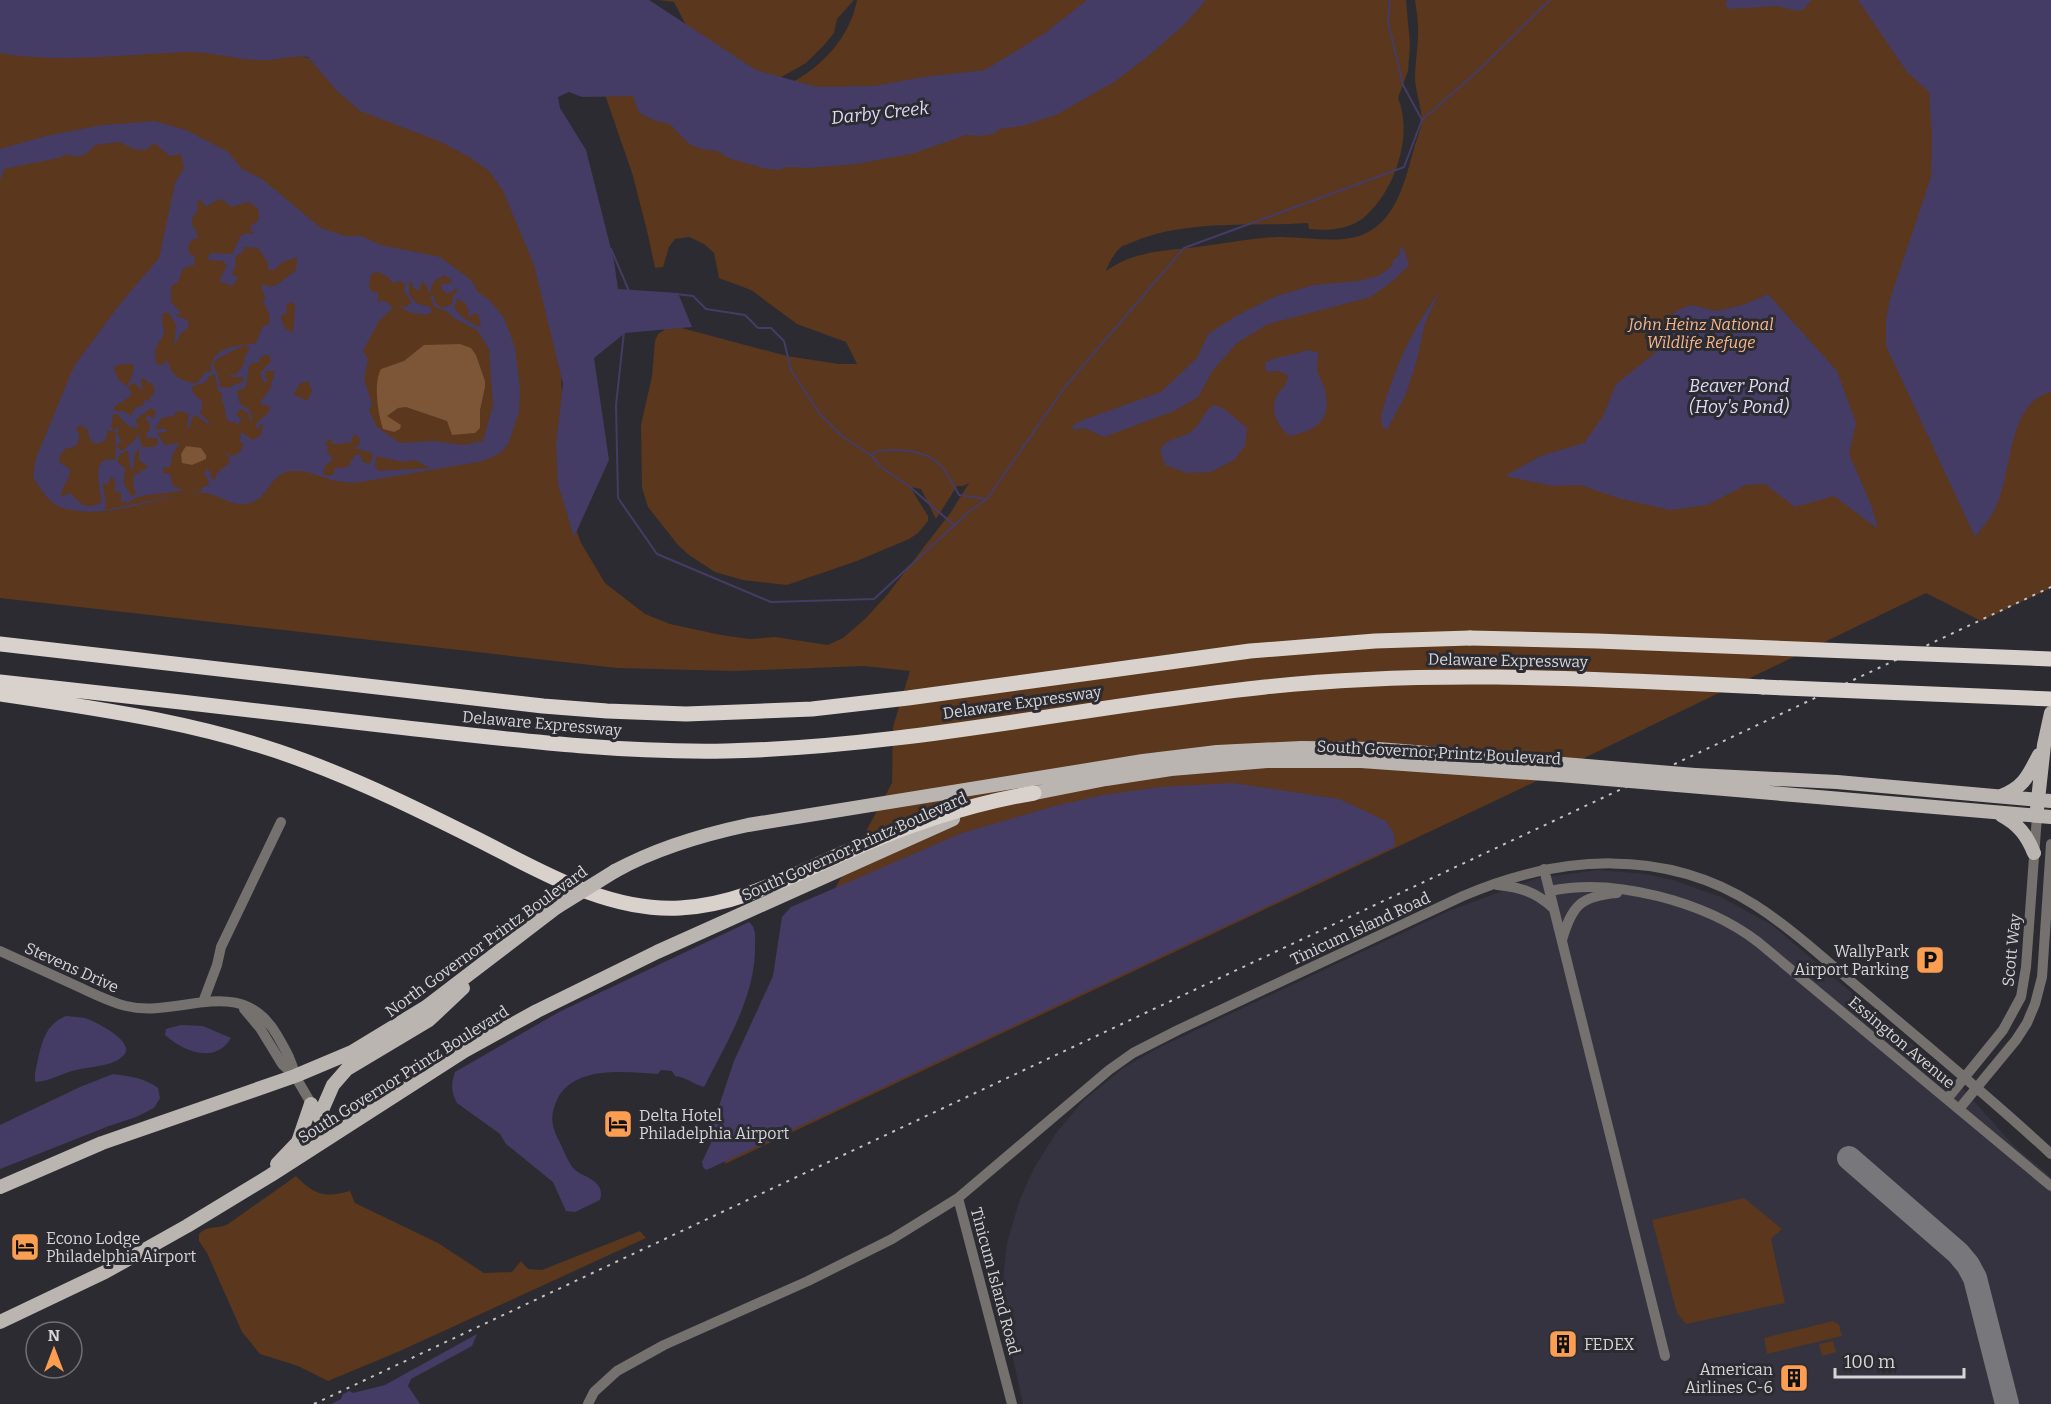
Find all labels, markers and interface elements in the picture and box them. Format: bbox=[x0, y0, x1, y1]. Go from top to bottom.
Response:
water label: Darby Creek bbox=[830, 97, 930, 129]
park label: John Heinz National Wildlife Refuge bbox=[1627, 315, 1773, 352]
water label: Beaver Pond (Hoy's Pond) bbox=[1689, 375, 1790, 418]
street label: Delaware Expressway bbox=[1428, 650, 1589, 671]
street label: Delaware Expressway bbox=[941, 682, 1103, 723]
street label: Delaware Expressway bbox=[461, 707, 623, 740]
street label: South Governor Printz Boulevard bbox=[1316, 737, 1562, 768]
street label: South Governor Printz Boulevard bbox=[739, 788, 970, 905]
street label: North Governor Printz Boulevard bbox=[382, 862, 591, 1021]
street label: Tinicum Island Road bbox=[1288, 888, 1433, 969]
street label: Scott Way bbox=[1998, 912, 2025, 987]
street label: Stevens Drive bbox=[22, 938, 122, 997]
place label: WallyPark Airport Parking bbox=[1794, 942, 1909, 979]
parking icon: WallyPark Airport Parking bbox=[1914, 944, 1946, 976]
street label: Essington Avenue bbox=[1845, 992, 1959, 1092]
street label: South Governor Printz Boulevard bbox=[295, 1001, 512, 1147]
place label: Delta Hotel Philadelphia Airport bbox=[639, 1106, 789, 1143]
hotel icon: Delta Hotel Philadelphia Airport bbox=[602, 1108, 634, 1140]
street label: Tinicum Island Road bbox=[967, 1205, 1024, 1357]
place label: Econo Lodge Philadelphia Airport bbox=[46, 1229, 196, 1266]
hotel icon: Econo Lodge Philadelphia Airport bbox=[9, 1231, 41, 1263]
north arrow bbox=[24, 1320, 84, 1380]
text: N bbox=[48, 1326, 60, 1345]
building icon: FEDEX bbox=[1547, 1328, 1579, 1360]
place label: FEDEX bbox=[1584, 1335, 1634, 1354]
scale bar bbox=[1835, 1341, 1964, 1379]
text: 100 m bbox=[1844, 1351, 1895, 1373]
place label: American Airlines C-6 bbox=[1685, 1360, 1773, 1397]
building icon: American Airlines C-6 bbox=[1778, 1362, 1810, 1394]

